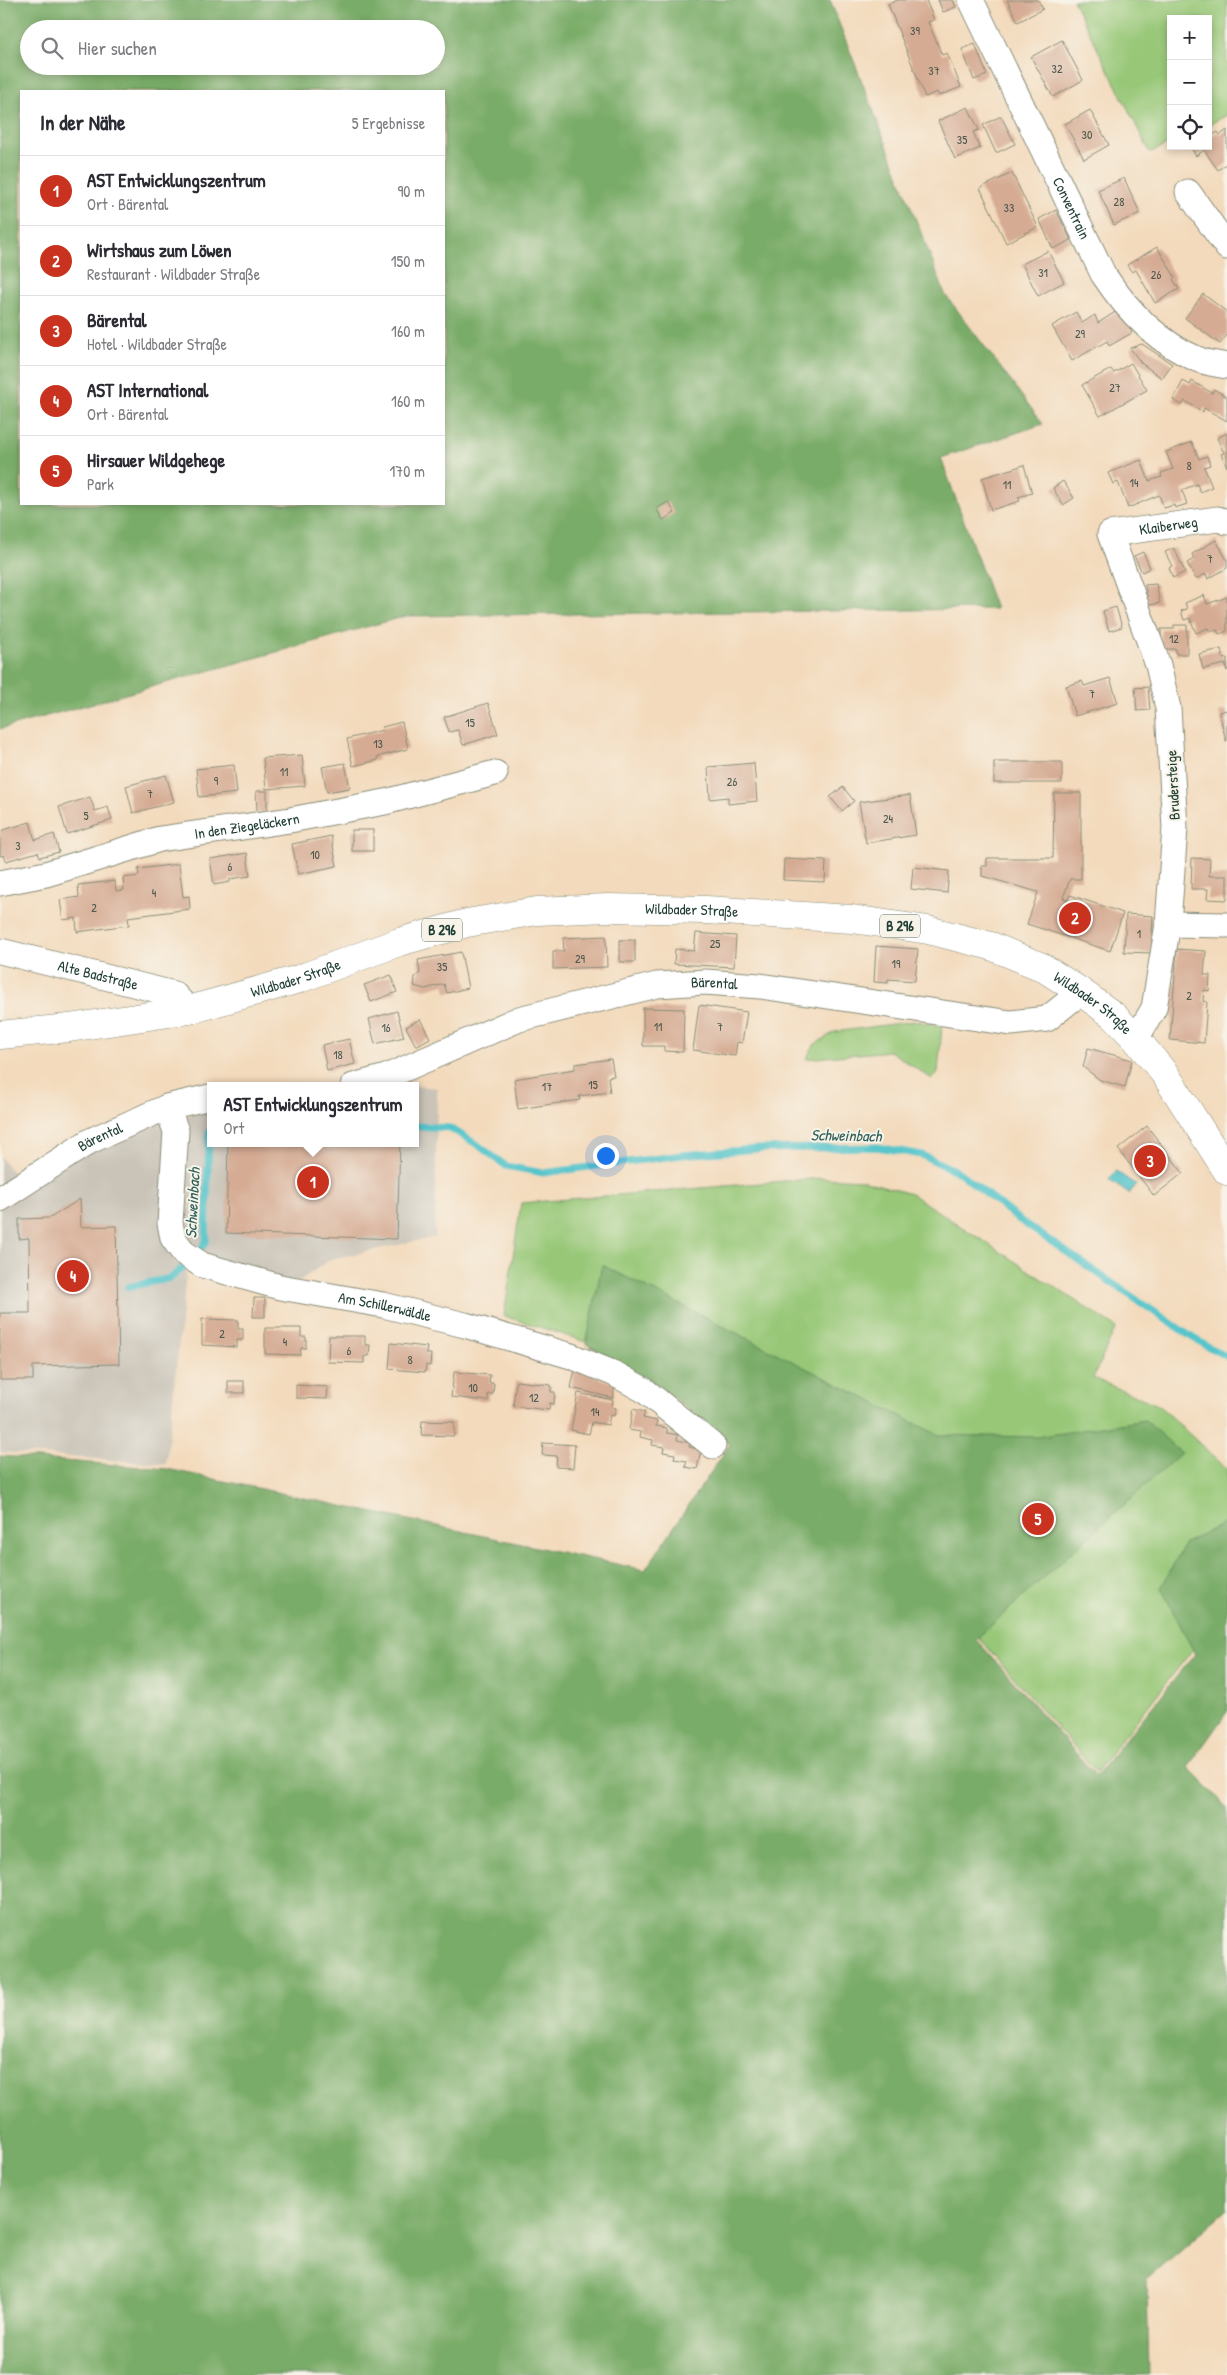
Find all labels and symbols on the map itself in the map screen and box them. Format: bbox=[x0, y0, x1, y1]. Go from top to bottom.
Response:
house number: 39 bbox=[910, 22, 920, 39]
house number: 32 bbox=[1052, 60, 1063, 77]
house number: 37 bbox=[928, 62, 940, 79]
house number: 30 bbox=[1082, 126, 1092, 143]
house number: 35 bbox=[957, 131, 967, 148]
street label: Conventrain bbox=[1048, 173, 1096, 243]
house number: 28 bbox=[1114, 193, 1124, 210]
house number: 33 bbox=[1004, 199, 1014, 216]
house number: 31 bbox=[1038, 264, 1048, 281]
house number: 26 bbox=[1151, 266, 1161, 283]
house number: 29 bbox=[1075, 325, 1086, 342]
house number: 27 bbox=[1109, 379, 1121, 396]
house number: 8 bbox=[1186, 457, 1192, 474]
house number: 14 bbox=[1130, 474, 1139, 491]
house number: 11 bbox=[1003, 476, 1011, 493]
street label: Klaiberweg bbox=[1138, 511, 1199, 540]
house number: 7 bbox=[1207, 550, 1213, 567]
house number: 12 bbox=[1169, 630, 1179, 647]
house number: 7 bbox=[1089, 685, 1095, 702]
house number: 15 bbox=[465, 714, 475, 731]
house number: 13 bbox=[373, 735, 383, 752]
street label: Brudersteige bbox=[1160, 750, 1185, 820]
house number: 11 bbox=[280, 763, 288, 780]
house number: 9 bbox=[214, 772, 219, 789]
house number: 26 bbox=[727, 773, 737, 790]
house number: 7 bbox=[147, 785, 153, 802]
house number: 5 bbox=[83, 807, 89, 824]
street label: In den Ziegeläckern bbox=[193, 807, 301, 844]
house number: 24 bbox=[883, 810, 894, 827]
house number: 3 bbox=[15, 837, 21, 854]
house number: 10 bbox=[310, 846, 320, 863]
house number: 6 bbox=[228, 858, 233, 875]
house number: 4 bbox=[152, 884, 157, 901]
street label: Wildbader Straße bbox=[645, 898, 739, 922]
house number: 2 bbox=[91, 899, 97, 916]
pin: 2 bbox=[1059, 899, 1091, 937]
road number: B 296 bbox=[880, 914, 920, 938]
road number: B 296 bbox=[422, 918, 462, 942]
house number: 1 bbox=[1137, 925, 1141, 942]
house number: 25 bbox=[710, 935, 720, 952]
house number: 29 bbox=[575, 950, 586, 967]
street label: Wildbader Straße bbox=[248, 954, 343, 1002]
street label: Alte Badstraße bbox=[56, 955, 140, 995]
house number: 19 bbox=[892, 955, 901, 972]
house number: 35 bbox=[437, 958, 447, 975]
street label: Wildbader Straße bbox=[1050, 966, 1137, 1039]
street label: Bärental bbox=[690, 971, 739, 994]
house number: 2 bbox=[1186, 987, 1192, 1004]
house number: 11 bbox=[654, 1018, 662, 1035]
house number: 7 bbox=[717, 1018, 723, 1035]
house number: 16 bbox=[381, 1019, 391, 1036]
house number: 18 bbox=[333, 1046, 343, 1063]
house number: 15 bbox=[588, 1076, 598, 1093]
house number: 17 bbox=[542, 1078, 552, 1095]
street label: Bärental bbox=[73, 1117, 126, 1156]
water label: Schweinbach bbox=[810, 1123, 883, 1147]
pin: 3 bbox=[1134, 1142, 1166, 1180]
your location bbox=[593, 1143, 619, 1169]
pin: 1 bbox=[297, 1163, 329, 1201]
water label: Schweinbach bbox=[179, 1166, 205, 1239]
pin: 4 bbox=[57, 1257, 89, 1295]
street label: Am Schillerwäldle bbox=[337, 1286, 433, 1326]
house number: 2 bbox=[219, 1325, 225, 1342]
house number: 4 bbox=[283, 1333, 288, 1350]
house number: 6 bbox=[347, 1342, 352, 1359]
house number: 8 bbox=[407, 1351, 413, 1368]
house number: 10 bbox=[468, 1379, 478, 1396]
house number: 12 bbox=[529, 1389, 539, 1406]
house number: 14 bbox=[591, 1403, 600, 1420]
pin: 5 bbox=[1022, 1500, 1054, 1538]

